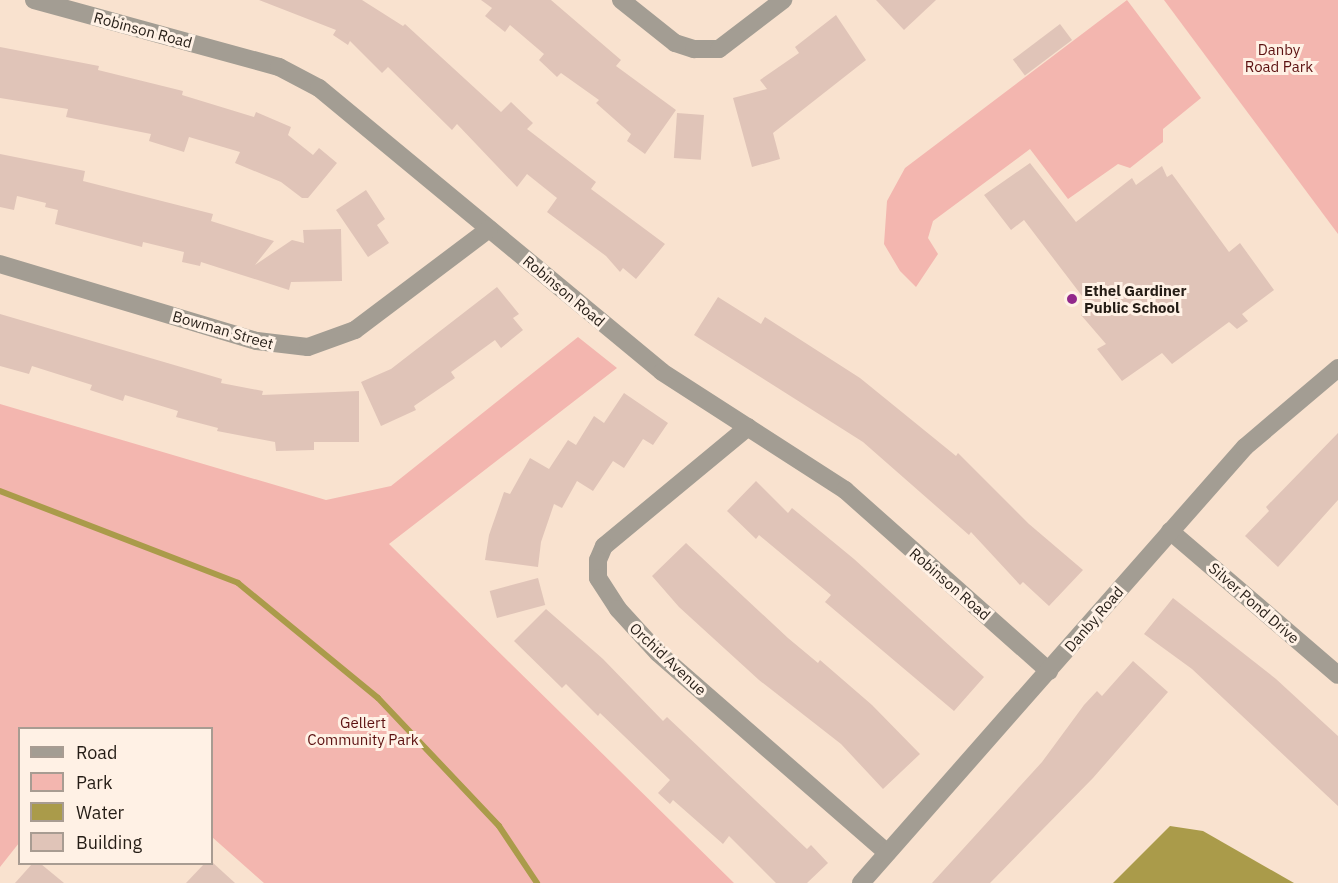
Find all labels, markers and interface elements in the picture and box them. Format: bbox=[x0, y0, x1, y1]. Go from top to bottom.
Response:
street label: Robinson Road bbox=[92, 8, 194, 52]
park label: Danby Road Park bbox=[1245, 40, 1313, 75]
street label: Robinson Road bbox=[520, 252, 608, 330]
place label: Ethel Gardiner Public School bbox=[1084, 281, 1186, 316]
marker: Ethel Gardiner Public School bbox=[1065, 292, 1079, 306]
street label: Bowman Street bbox=[171, 307, 275, 353]
street label: Robinson Road bbox=[906, 544, 994, 624]
street label: Silver Pond Drive bbox=[1205, 559, 1303, 647]
street label: Danby Road bbox=[1061, 583, 1127, 655]
street label: Orchid Avenue bbox=[626, 619, 710, 699]
park label: Gellert Community Park bbox=[307, 713, 419, 748]
legend bbox=[18, 727, 213, 865]
text: Road bbox=[76, 741, 117, 764]
text: Park bbox=[76, 771, 112, 794]
text: Water bbox=[76, 801, 124, 824]
text: Building bbox=[76, 831, 142, 854]

